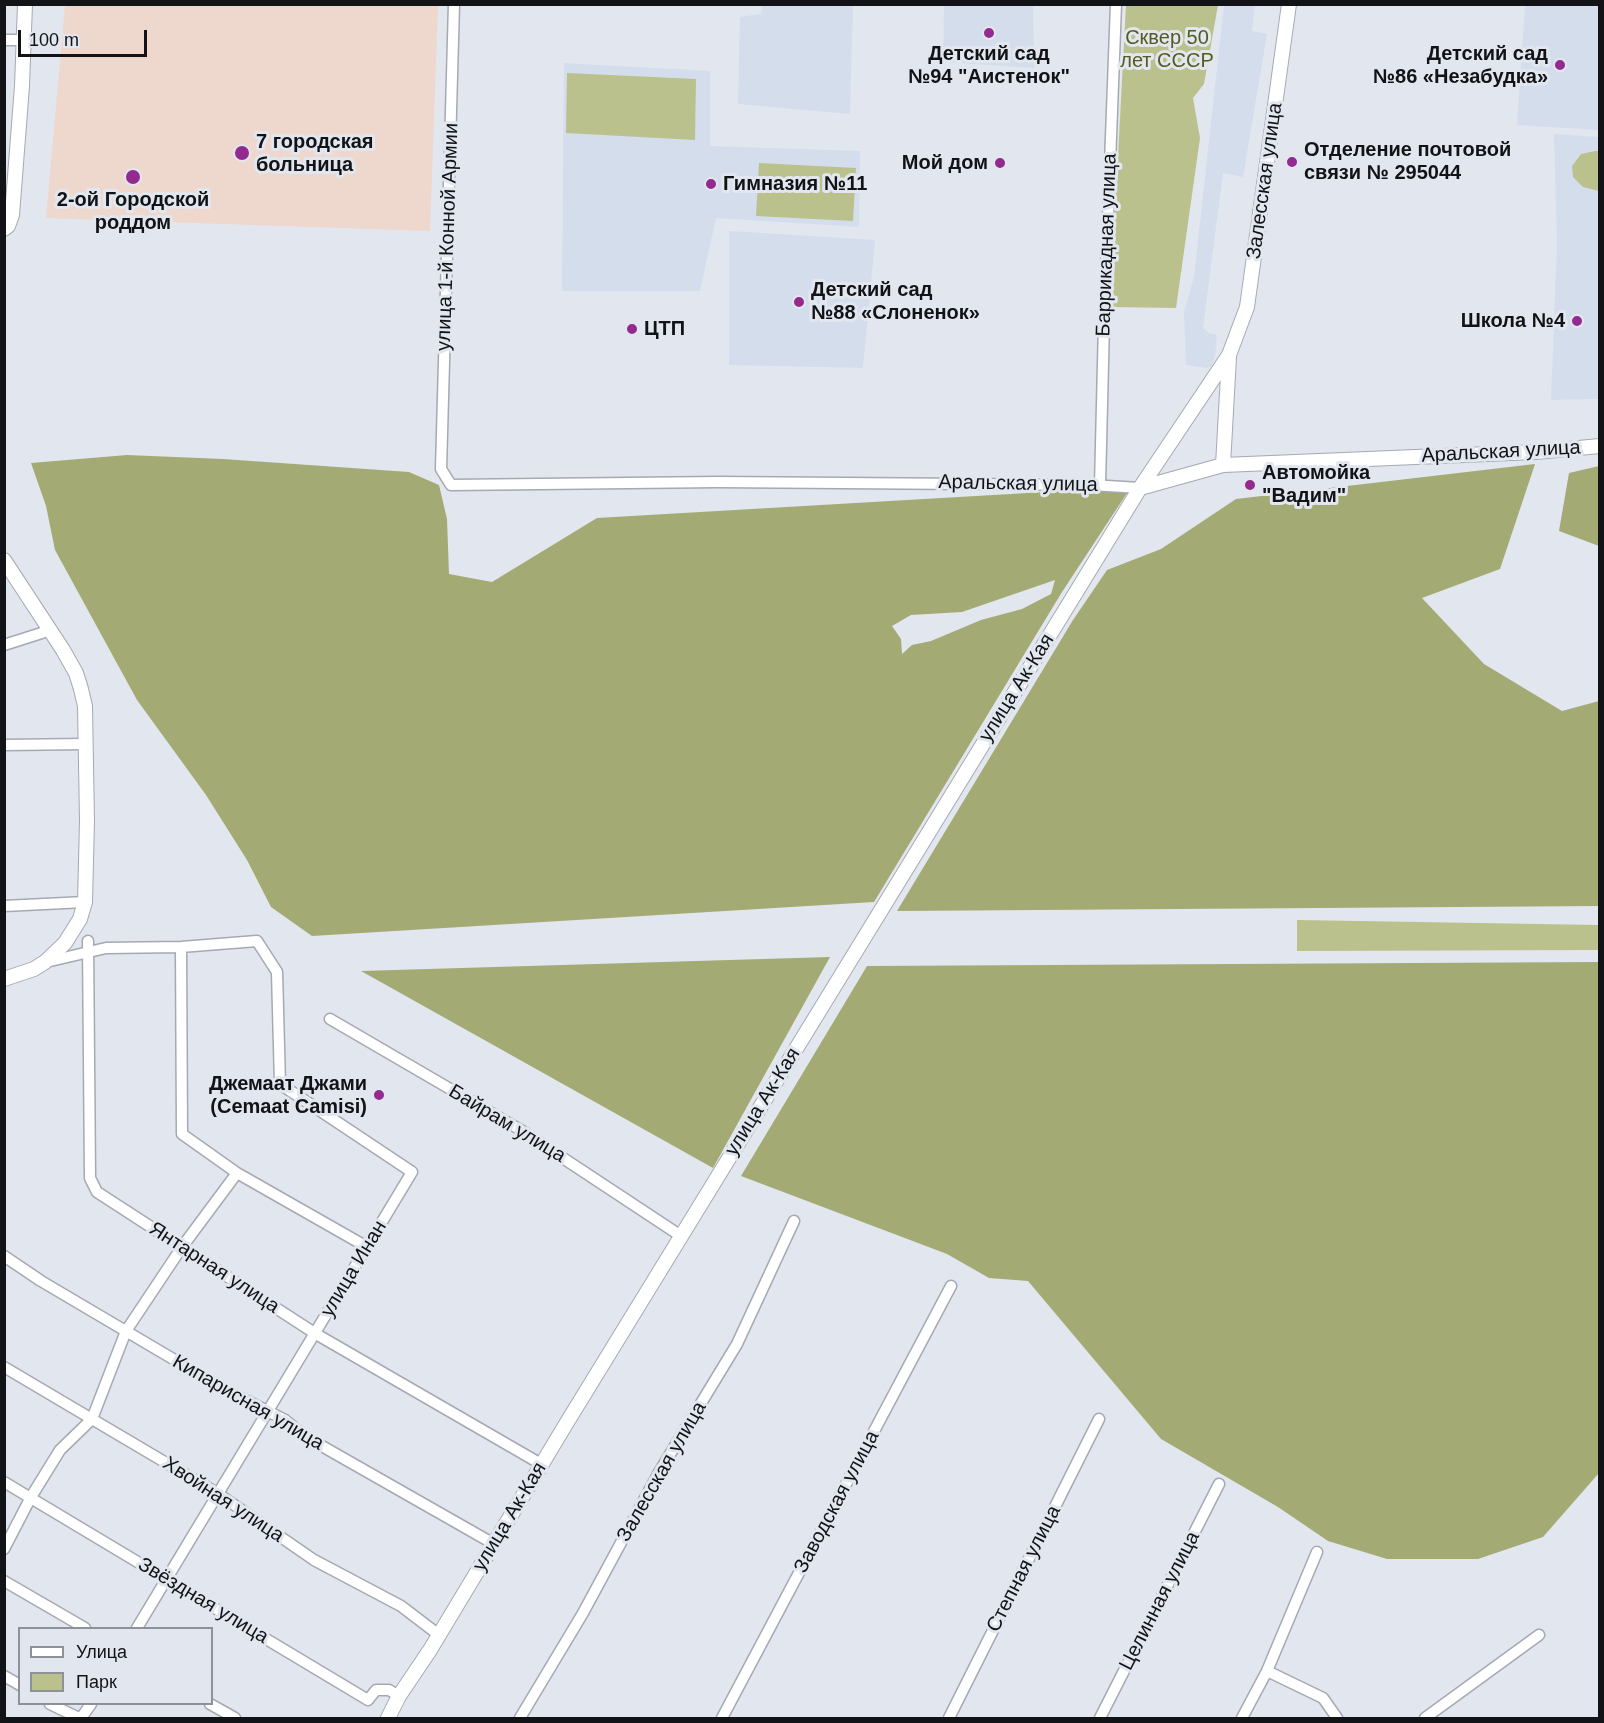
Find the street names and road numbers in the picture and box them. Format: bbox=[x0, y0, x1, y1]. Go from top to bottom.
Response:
street label: Залесская улица bbox=[1242, 101, 1288, 261]
street label: улица 1-й Конной Армии bbox=[432, 122, 464, 352]
street label: Баррикадная улица bbox=[1092, 153, 1122, 337]
street label: Аральская улица bbox=[1421, 436, 1581, 468]
street label: Аральская улица bbox=[938, 471, 1098, 497]
street label: улица Ак-Кая bbox=[974, 630, 1060, 746]
street label: улица Ак-Кая bbox=[720, 1044, 806, 1160]
street label: Байрам улица bbox=[444, 1080, 570, 1168]
street label: улица Инан bbox=[316, 1216, 392, 1322]
street label: Янтарная улица bbox=[144, 1217, 284, 1319]
street label: Кипарисная улица bbox=[168, 1350, 328, 1456]
street label: Залесская улица bbox=[612, 1398, 712, 1546]
street label: Заводская улица bbox=[789, 1427, 885, 1577]
street label: Хвойная улица bbox=[158, 1452, 288, 1548]
street label: улица Ак-Кая bbox=[468, 1458, 552, 1576]
street label: Степная улица bbox=[982, 1502, 1066, 1636]
street label: Целинная улица bbox=[1115, 1528, 1205, 1674]
street label: Звёздная улица bbox=[133, 1553, 273, 1649]

